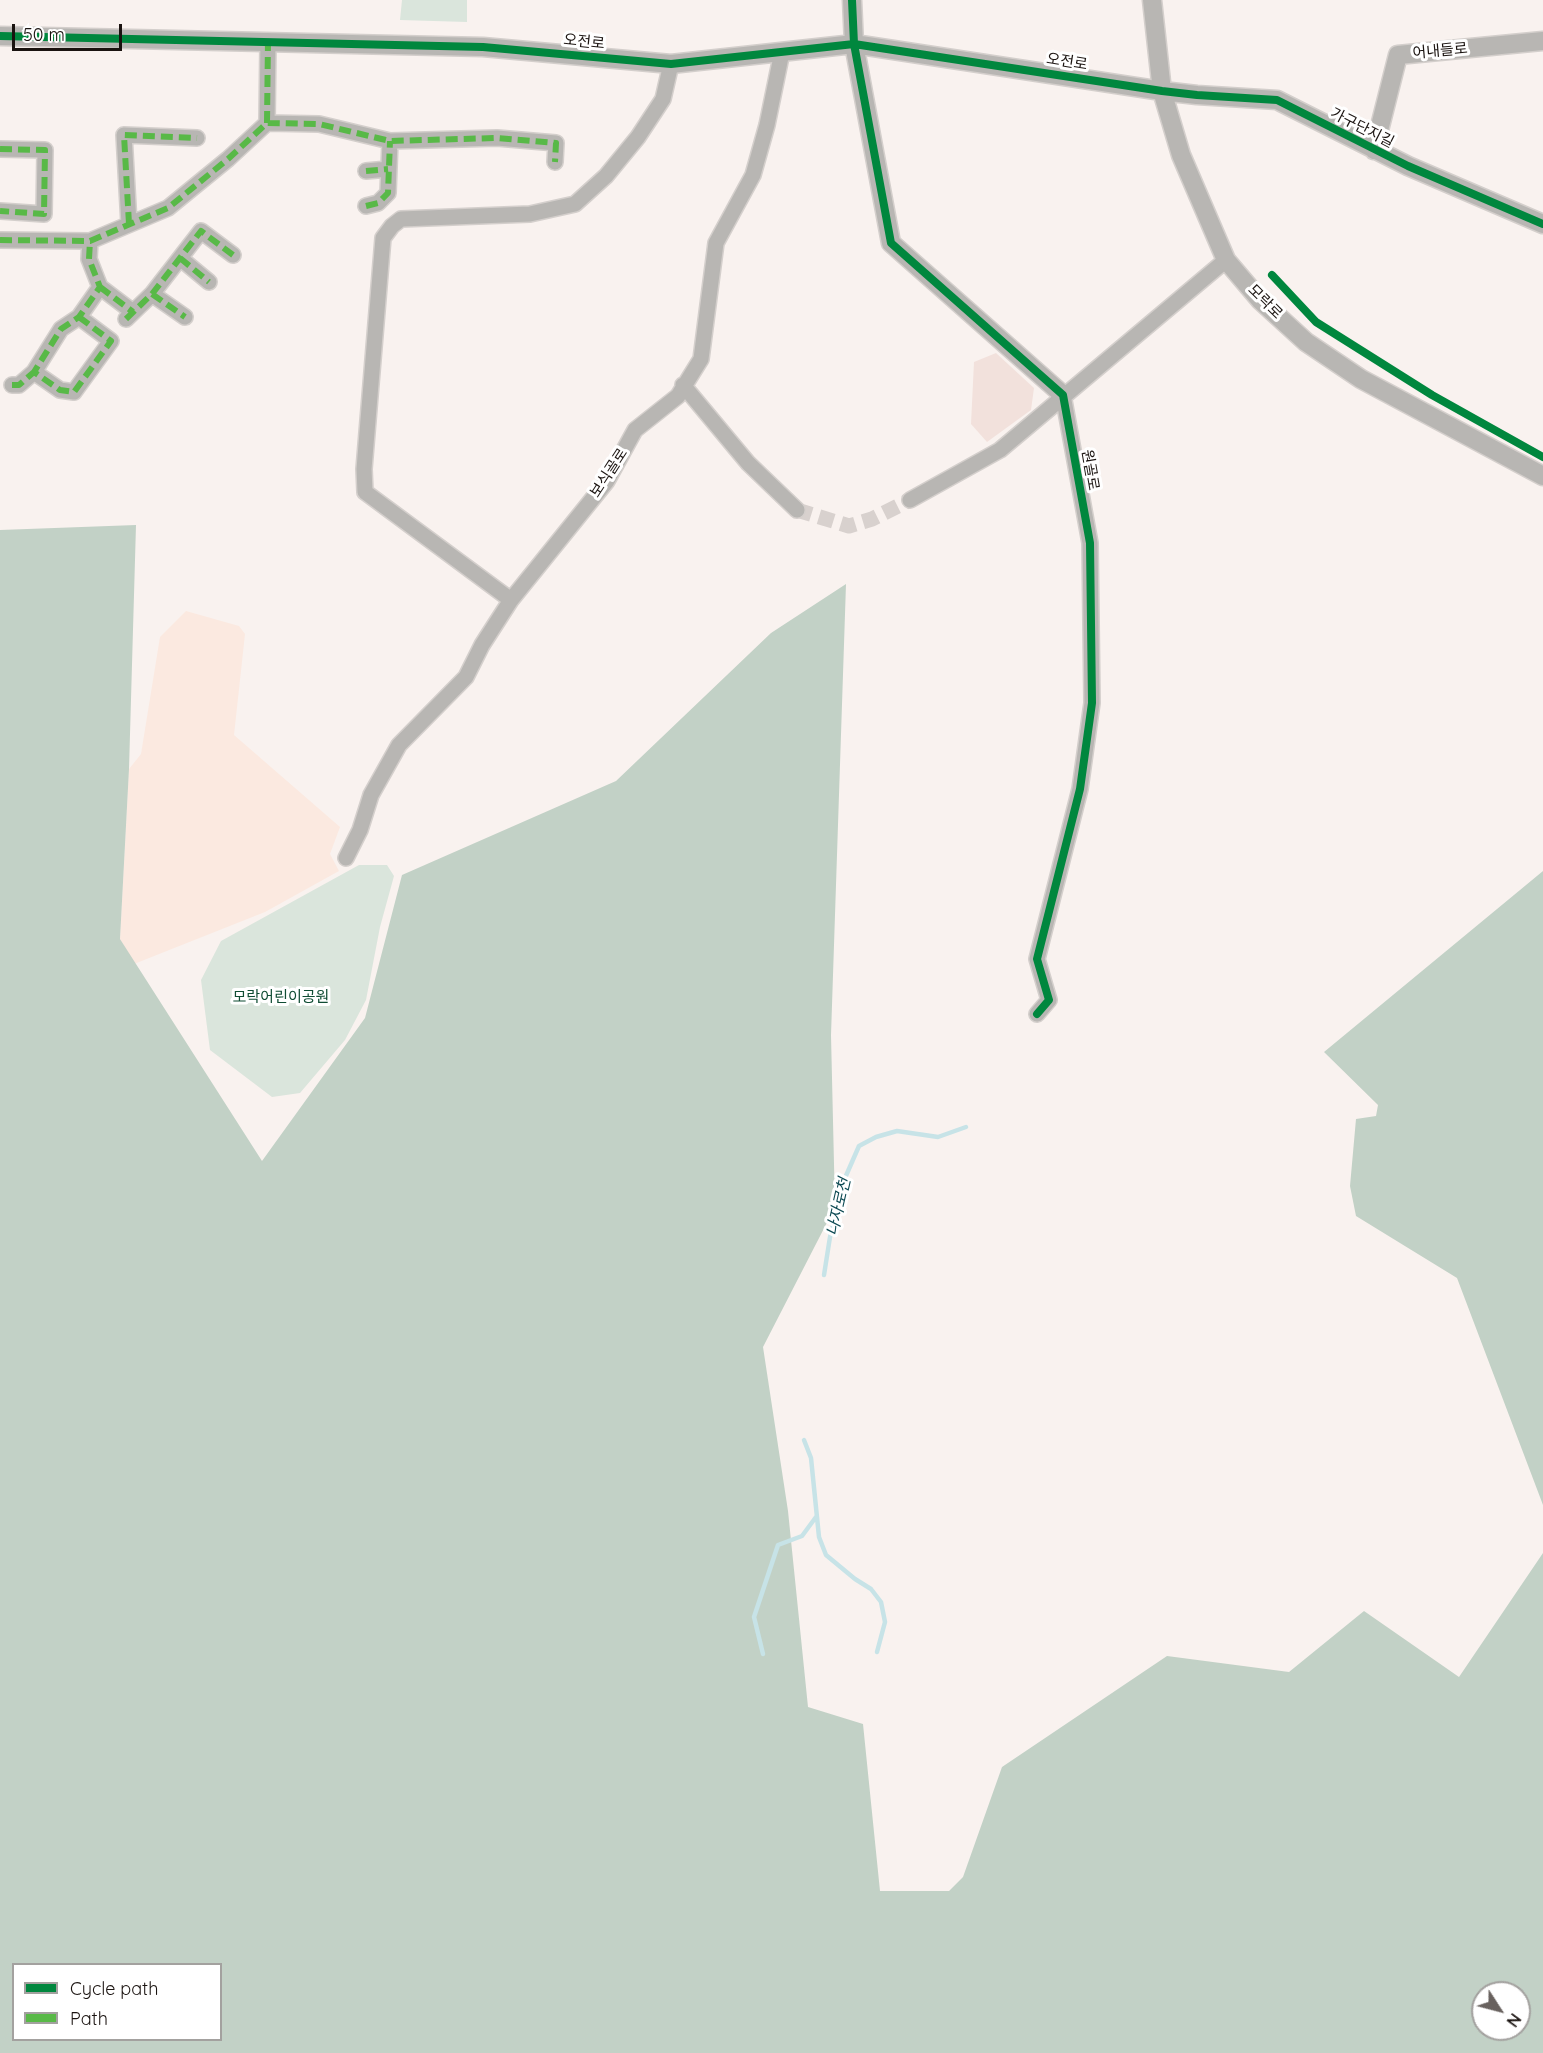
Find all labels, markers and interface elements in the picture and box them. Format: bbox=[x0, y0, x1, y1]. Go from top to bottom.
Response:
scale bar bbox=[15, 12, 124, 50]
text: 50 m bbox=[23, 23, 65, 46]
street label: 오전로 bbox=[562, 31, 606, 53]
street label: 어내들로 bbox=[1412, 40, 1468, 62]
street label: 오전로 bbox=[1045, 50, 1089, 74]
street label: 가구단지길 bbox=[1327, 104, 1397, 152]
street label: 모락로 bbox=[1244, 281, 1286, 323]
street label: 보식골로 bbox=[586, 445, 632, 501]
street label: 원골로 bbox=[1078, 448, 1102, 492]
park label: 모락어린이공원 bbox=[233, 988, 329, 1006]
water label: 나자로천 bbox=[823, 1176, 855, 1238]
legend bbox=[12, 1963, 222, 2041]
text: Cycle path bbox=[70, 1977, 158, 2000]
north arrow bbox=[1471, 1981, 1531, 2041]
text: Path bbox=[70, 2007, 108, 2030]
text: N bbox=[1502, 2010, 1525, 2031]

